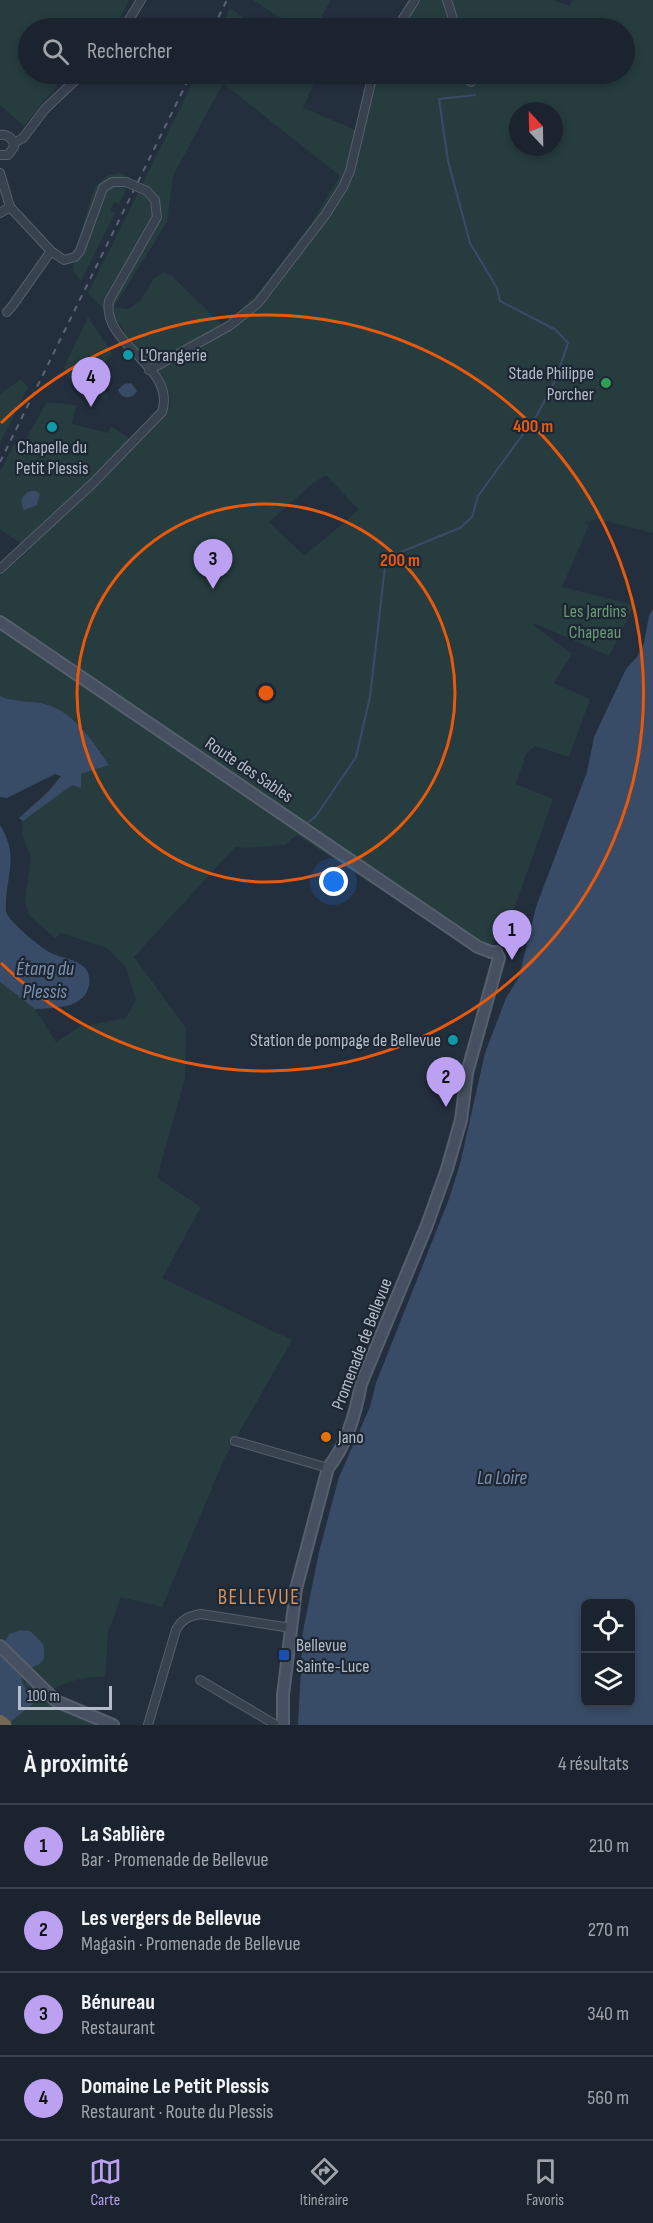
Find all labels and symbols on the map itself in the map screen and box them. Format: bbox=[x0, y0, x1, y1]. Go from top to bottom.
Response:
north arrow bbox=[509, 102, 563, 156]
place label: L'Orangerie bbox=[140, 345, 207, 366]
marker: L'Orangerie bbox=[121, 348, 135, 362]
pin: 4 bbox=[72, 358, 110, 407]
place label: Stade Philippe Porcher bbox=[509, 363, 594, 405]
marker: Stade Philippe Porcher bbox=[599, 376, 613, 390]
text: 400 m bbox=[513, 416, 553, 437]
marker: Chapelle du Petit Plessis bbox=[45, 420, 59, 434]
place label: Chapelle du Petit Plessis bbox=[16, 437, 88, 479]
pin: 3 bbox=[194, 540, 232, 589]
text: 200 m bbox=[380, 550, 420, 571]
park label: Les Jardins Chapeau bbox=[563, 601, 627, 643]
centre of rings bbox=[256, 683, 276, 703]
street label: Route des Sables bbox=[201, 733, 297, 807]
your location bbox=[319, 867, 348, 896]
pin: 1 bbox=[492, 910, 532, 960]
water label: Étang du Plessis bbox=[16, 957, 75, 1004]
place label: Station de pompage de Bellevue bbox=[250, 1030, 441, 1051]
marker: Station de pompage de Bellevue bbox=[446, 1033, 460, 1047]
pin: 2 bbox=[426, 1058, 466, 1107]
street label: Promenade de Bellevue bbox=[327, 1275, 397, 1413]
place label: Jano bbox=[337, 1427, 364, 1448]
marker: Jano bbox=[319, 1430, 333, 1444]
water label: La Loire bbox=[477, 1466, 527, 1490]
district label: BELLEVUE bbox=[218, 1585, 300, 1610]
place label: Bellevue Sainte-Luce bbox=[296, 1635, 370, 1677]
marker: Bellevue Sainte-Luce bbox=[277, 1648, 291, 1662]
scale bar bbox=[18, 1683, 112, 1710]

